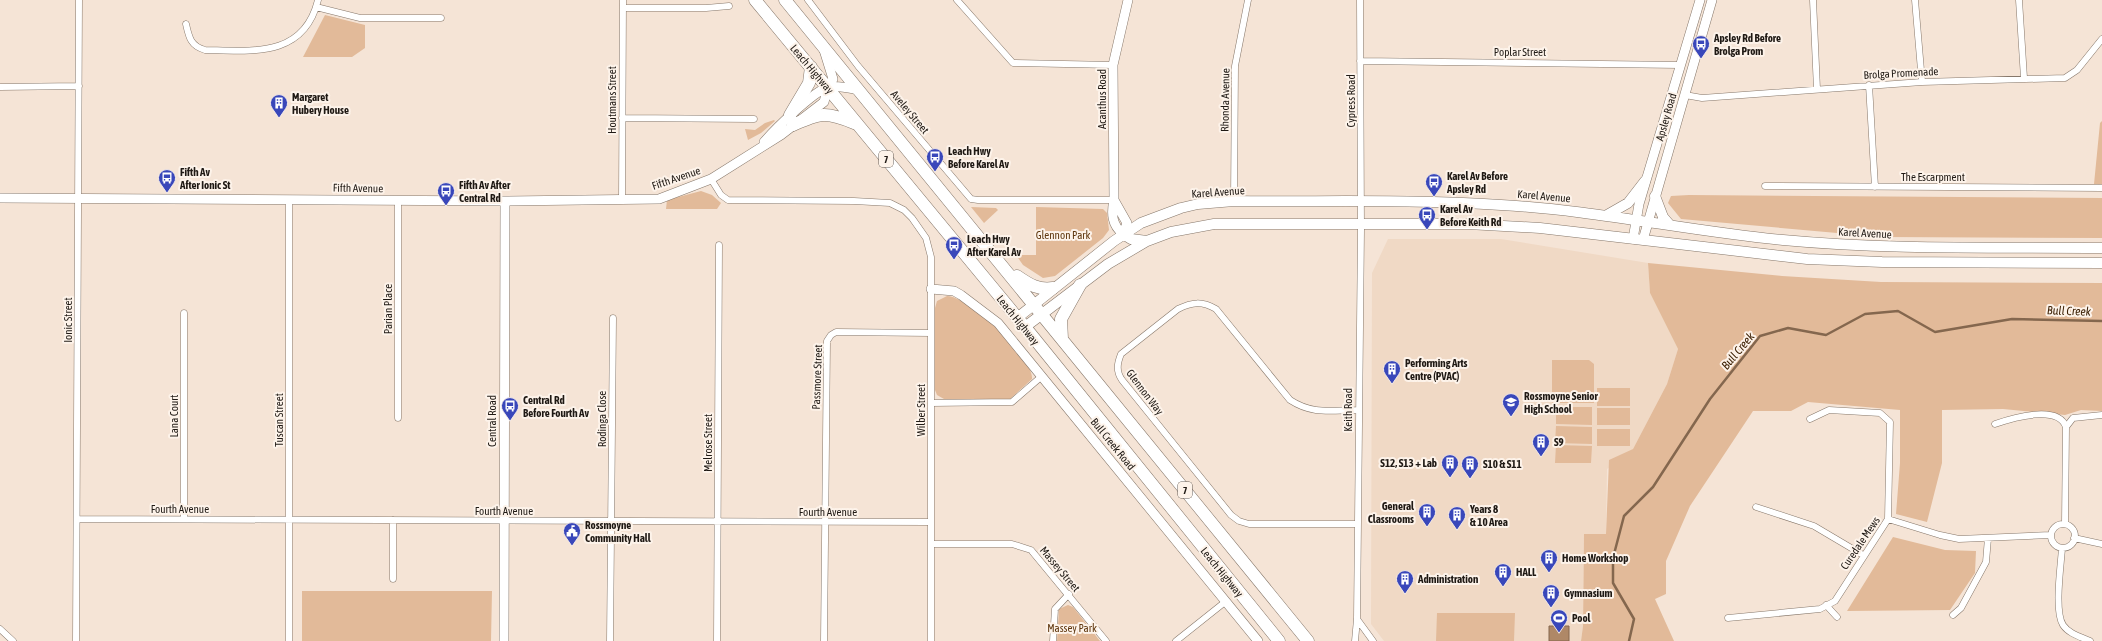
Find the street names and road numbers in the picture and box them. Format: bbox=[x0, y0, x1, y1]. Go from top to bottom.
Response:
street label: Leach Highway bbox=[788, 42, 836, 96]
street label: Poplar Street bbox=[1494, 46, 1546, 58]
street label: Brolga Promenade bbox=[1863, 65, 1939, 81]
street label: Houtmans Street bbox=[606, 66, 618, 134]
street label: Rhonda Avenue bbox=[1218, 68, 1232, 132]
street label: Acanthus Road bbox=[1096, 69, 1108, 129]
street label: Cypress Road bbox=[1345, 74, 1357, 128]
street label: Aveley Street bbox=[888, 88, 932, 136]
street label: Apsley Road bbox=[1653, 92, 1679, 142]
road number: 7 bbox=[879, 151, 893, 167]
street label: Fifth Avenue bbox=[650, 164, 702, 192]
street label: The Escarpment bbox=[1901, 171, 1965, 183]
street label: Fifth Avenue bbox=[333, 182, 383, 194]
street label: Karel Avenue bbox=[1191, 184, 1245, 200]
street label: Karel Avenue bbox=[1517, 188, 1571, 204]
street label: Karel Avenue bbox=[1838, 226, 1892, 240]
street label: Parian Place bbox=[382, 284, 394, 334]
street label: Leach Highway bbox=[994, 293, 1042, 348]
street label: Ionic Street bbox=[62, 297, 74, 343]
street label: Passmore Street bbox=[810, 344, 824, 410]
street label: Glennon Way bbox=[1124, 367, 1166, 417]
street label: Wilber Street bbox=[915, 384, 927, 436]
street label: Keith Road bbox=[1342, 388, 1354, 432]
street label: Rodinga Close bbox=[596, 391, 608, 447]
street label: Tuscan Street bbox=[273, 393, 285, 447]
street label: Lana Court bbox=[168, 394, 180, 438]
street label: Central Road bbox=[486, 395, 498, 447]
street label: Melrose Street bbox=[702, 414, 714, 472]
street label: Bull Creek Road bbox=[1088, 416, 1138, 472]
road number: 7 bbox=[1178, 482, 1192, 498]
street label: Fourth Avenue bbox=[151, 503, 209, 515]
street label: Fourth Avenue bbox=[475, 505, 533, 517]
street label: Fourth Avenue bbox=[799, 506, 857, 518]
street label: Curedale Mews bbox=[1838, 514, 1882, 572]
street label: Massey Street bbox=[1038, 544, 1082, 594]
street label: Leach Highway bbox=[1198, 545, 1246, 600]

